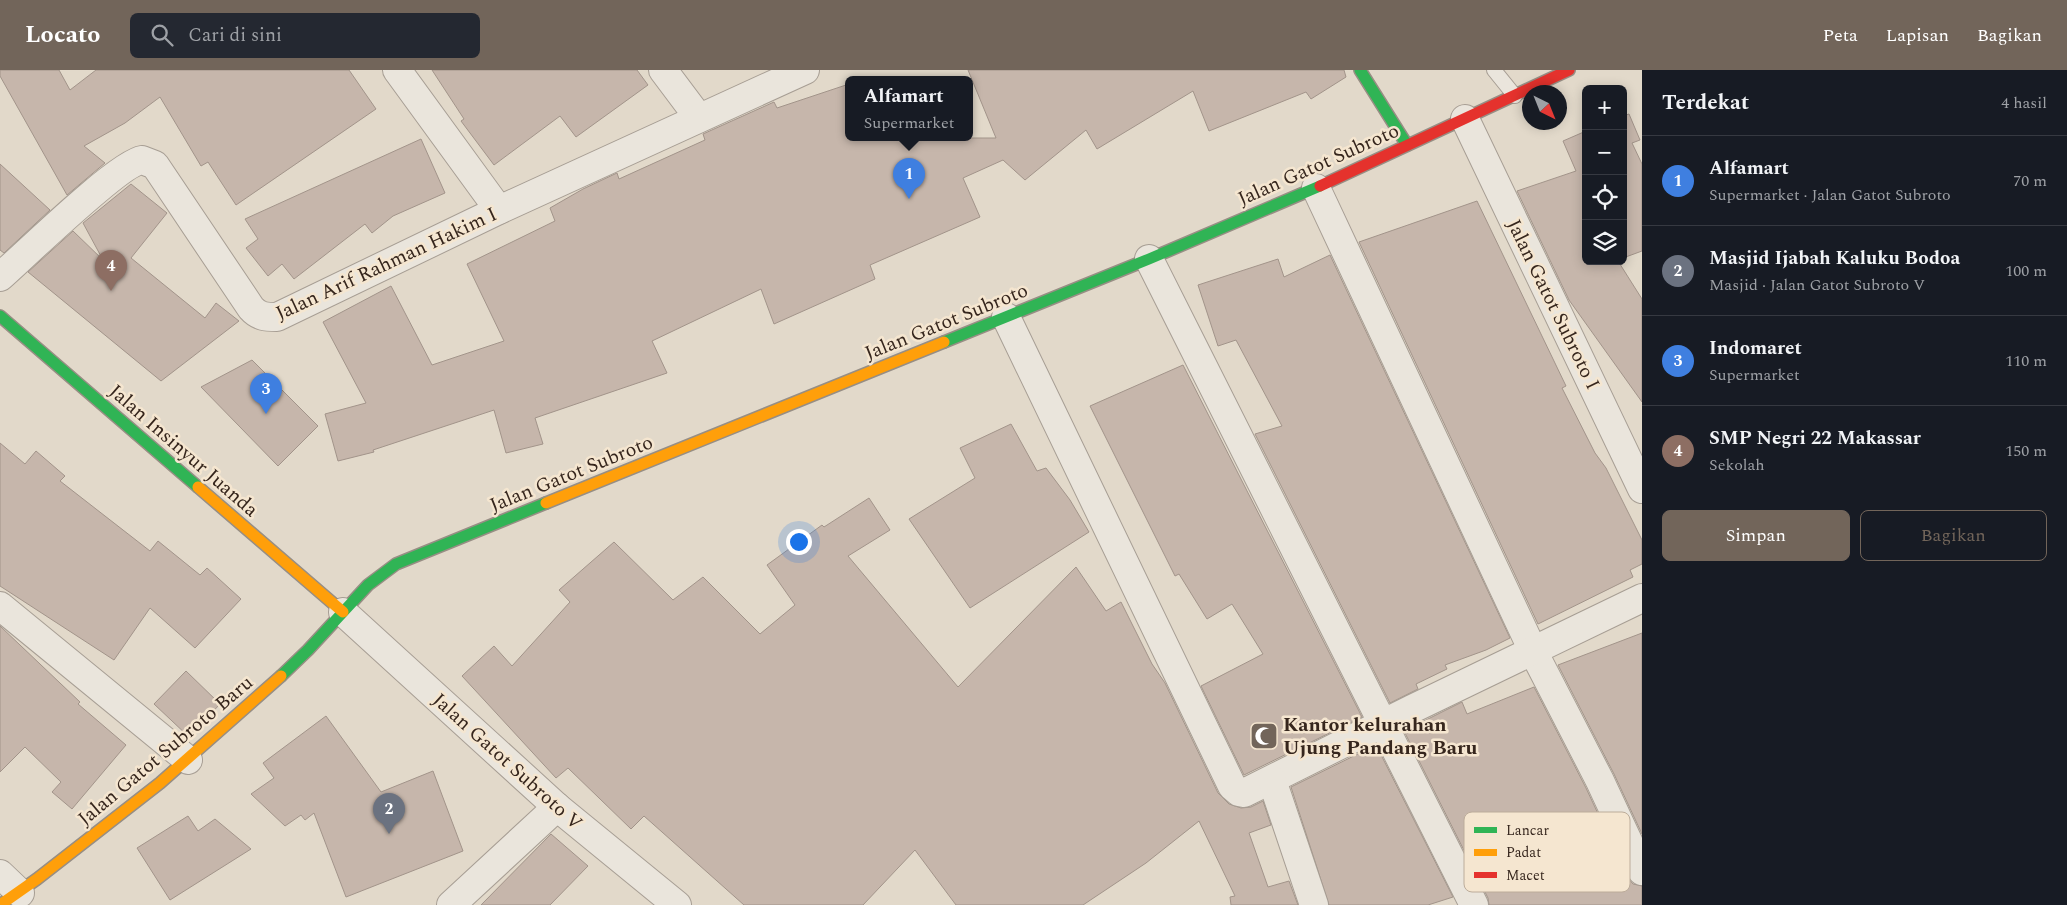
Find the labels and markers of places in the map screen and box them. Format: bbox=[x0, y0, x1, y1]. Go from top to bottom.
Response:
pin: 1 bbox=[893, 158, 925, 199]
pin: 4 bbox=[95, 250, 127, 291]
pin: 3 bbox=[250, 373, 282, 414]
place label: Kantor kelurahan Ujung Pandang Baru bbox=[1283, 710, 1478, 763]
mosque icon: Kantor kelurahan Ujung Pandang Baru bbox=[1249, 721, 1279, 751]
pin: 2 bbox=[373, 793, 405, 834]

